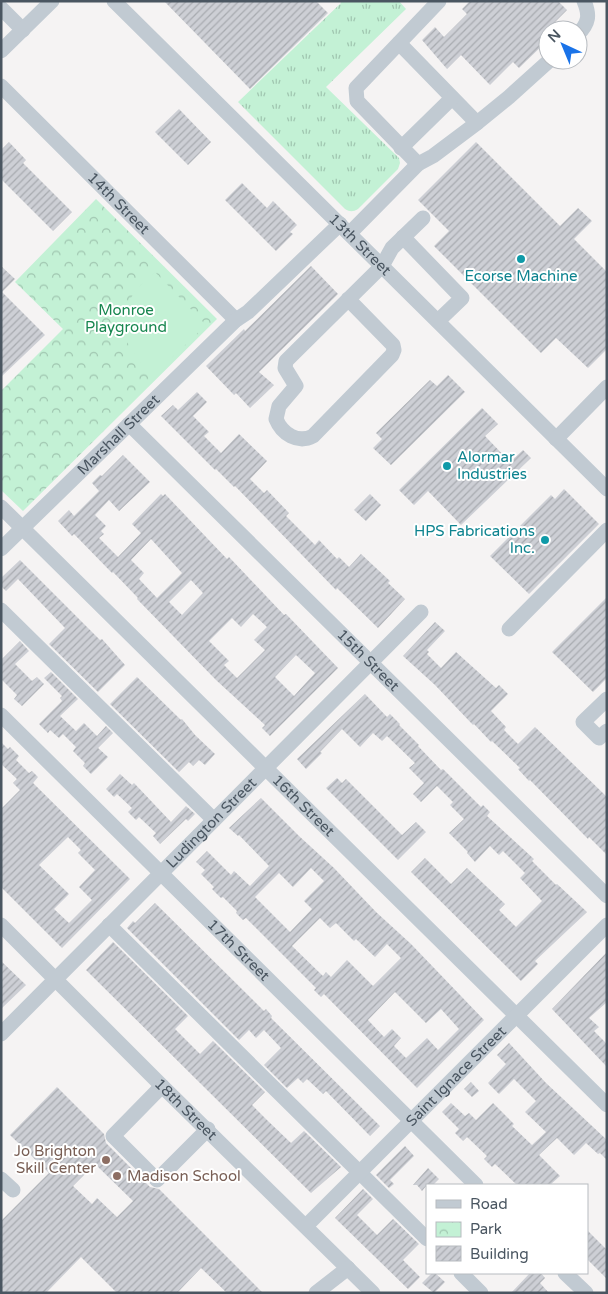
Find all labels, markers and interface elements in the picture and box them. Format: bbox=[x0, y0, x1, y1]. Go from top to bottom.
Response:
north arrow bbox=[538, 20, 588, 70]
text: N bbox=[544, 26, 564, 46]
street label: 14th Street bbox=[84, 168, 154, 238]
street label: 13th Street bbox=[325, 210, 395, 279]
marker: Ecorse Machine bbox=[515, 253, 527, 265]
place label: Ecorse Machine bbox=[464, 267, 578, 285]
park label: Monroe Playground bbox=[85, 301, 167, 336]
street label: Marshall Street bbox=[74, 390, 164, 479]
place label: Alormar Industries bbox=[457, 448, 527, 483]
marker: Alormar Industries bbox=[441, 460, 453, 472]
place label: HPS Fabrications Inc. bbox=[414, 522, 535, 557]
marker: HPS Fabrications Inc. bbox=[539, 534, 551, 546]
street label: 15th Street bbox=[333, 625, 403, 695]
street label: 16th Street bbox=[269, 771, 339, 840]
street label: Ludington Street bbox=[162, 774, 260, 872]
street label: 17th Street bbox=[203, 915, 274, 985]
street label: Saint Ignace Street bbox=[402, 1022, 510, 1130]
street label: 18th Street bbox=[151, 1075, 221, 1144]
place label: Jo Brighton Skill Center bbox=[14, 1142, 96, 1177]
marker: Jo Brighton Skill Center bbox=[100, 1154, 112, 1166]
place label: Madison School bbox=[127, 1167, 241, 1185]
marker: Madison School bbox=[111, 1170, 123, 1182]
legend bbox=[426, 1184, 588, 1274]
text: Road bbox=[470, 1195, 508, 1213]
text: Park bbox=[470, 1220, 502, 1238]
text: Building bbox=[470, 1245, 529, 1263]

